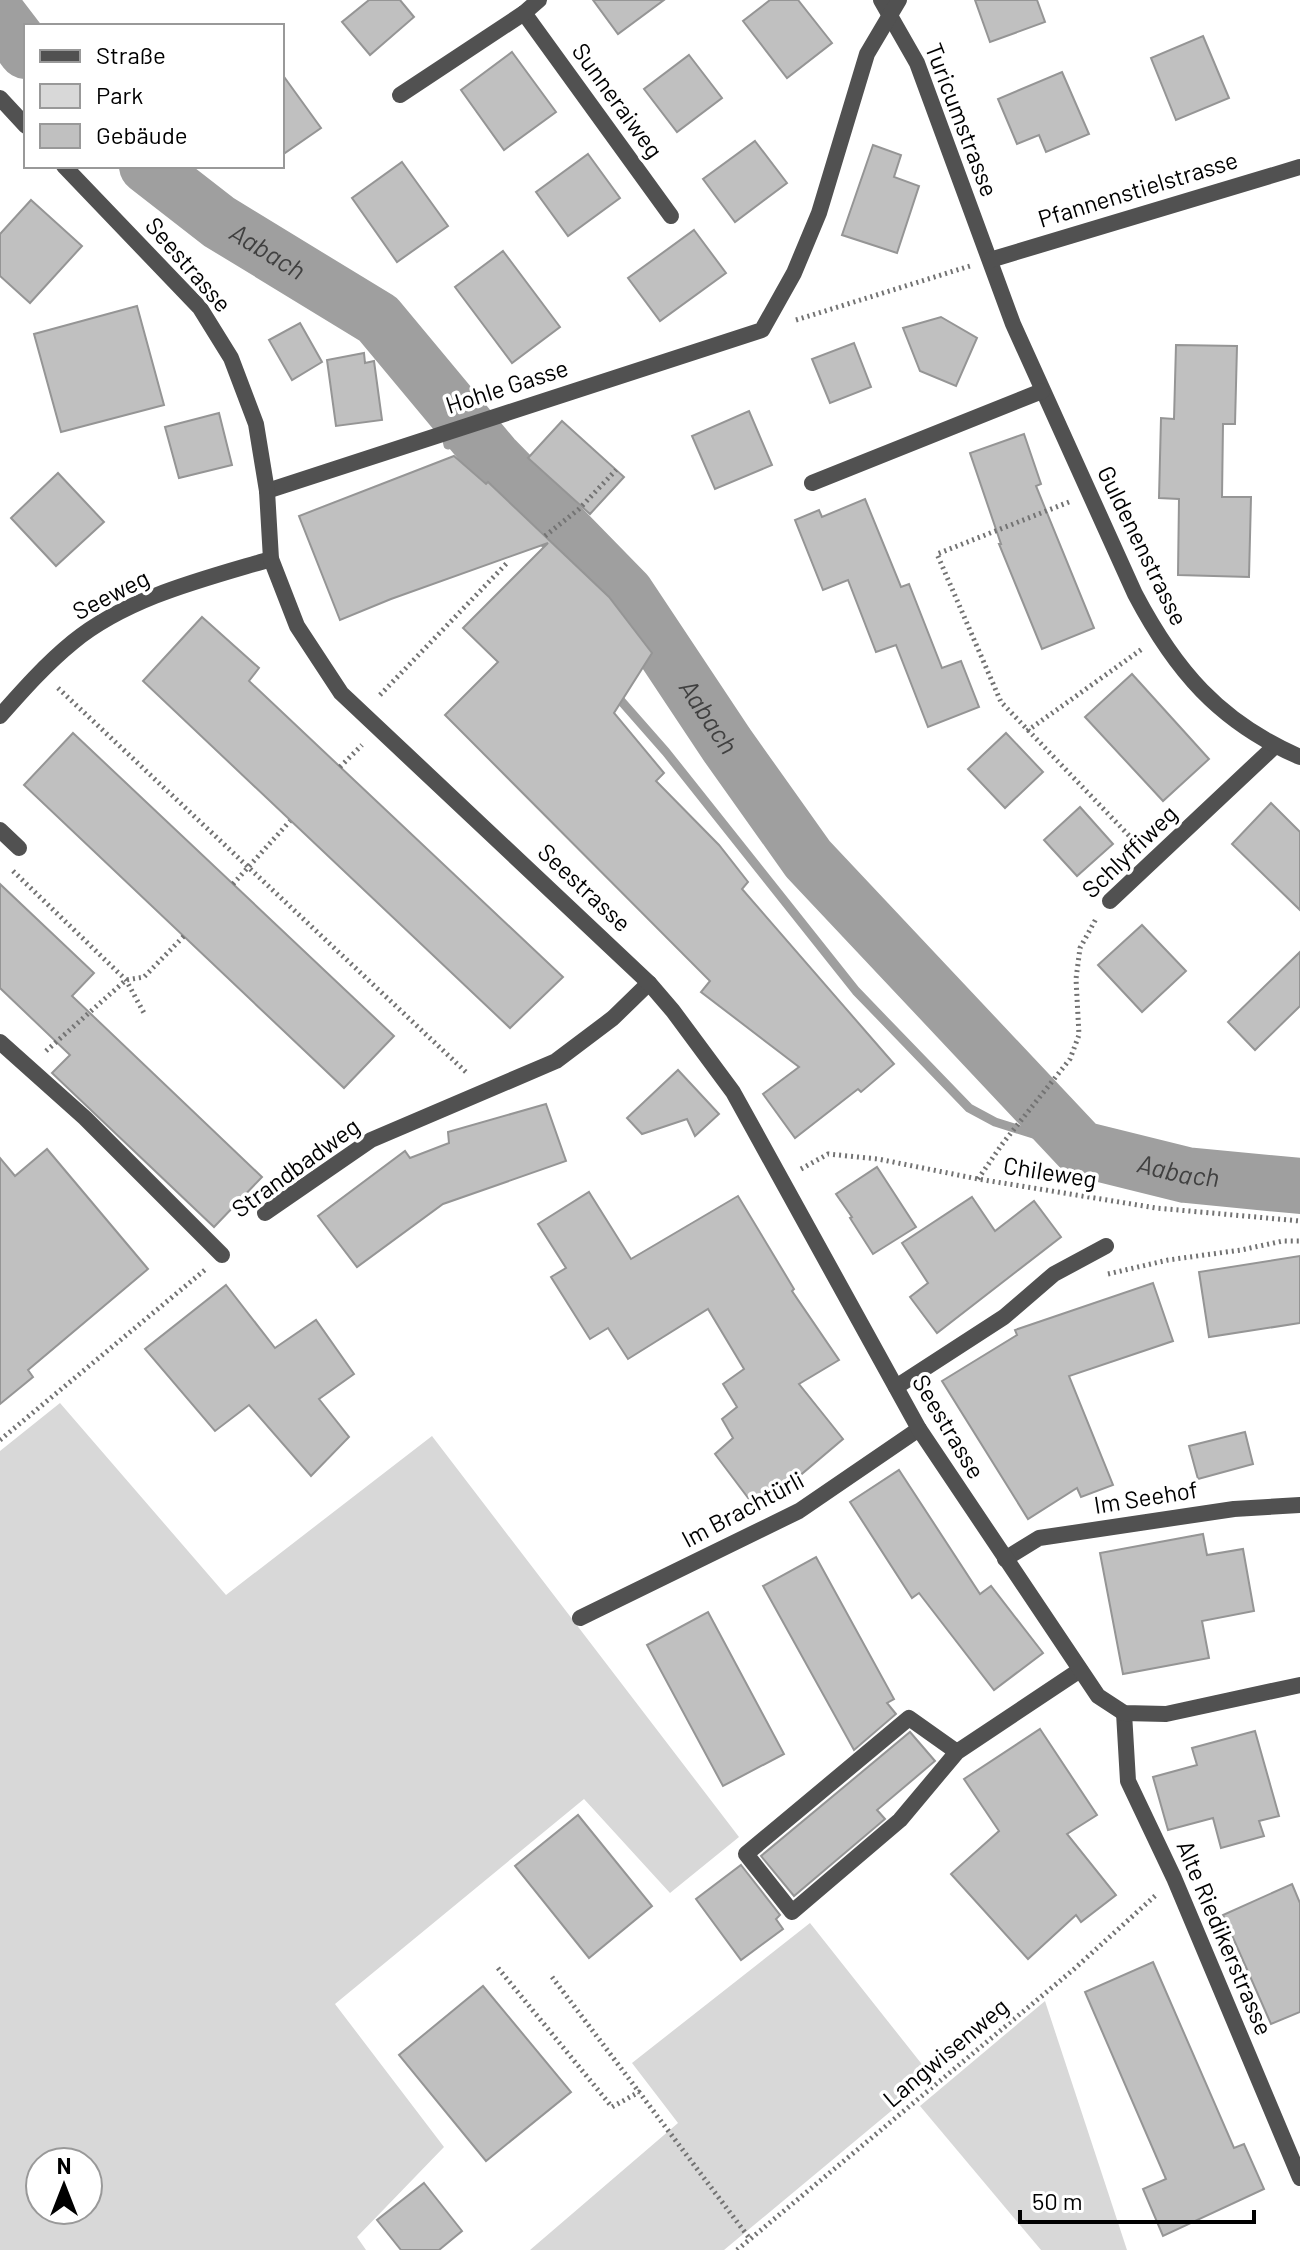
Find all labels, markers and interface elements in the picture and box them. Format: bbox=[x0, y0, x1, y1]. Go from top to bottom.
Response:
legend bbox=[24, 24, 284, 168]
street label: Sunneraiweg bbox=[567, 37, 670, 163]
street label: Turicumstrasse bbox=[920, 39, 1005, 200]
text: Straße bbox=[96, 40, 166, 69]
text: Park bbox=[96, 80, 143, 109]
text: Gebäude bbox=[96, 120, 188, 149]
street label: Pfannenstielstrasse bbox=[1034, 144, 1241, 233]
street label: Seestrasse bbox=[140, 211, 238, 317]
water label: Aabach bbox=[225, 215, 312, 285]
street label: Hohle Gasse bbox=[442, 352, 571, 419]
street label: Guldenenstrasse bbox=[1092, 461, 1195, 630]
street label: Seeweg bbox=[67, 562, 153, 625]
water label: Aabach bbox=[674, 673, 745, 759]
street label: Schlyffiweg bbox=[1075, 798, 1183, 903]
street label: Seestrasse bbox=[533, 837, 637, 937]
street label: Strandbadweg bbox=[226, 1111, 365, 1223]
water label: Aabach bbox=[1135, 1147, 1221, 1192]
street label: Chileweg bbox=[1001, 1150, 1099, 1193]
street label: Seestrasse bbox=[907, 1369, 992, 1483]
street label: Im Brachtürli bbox=[676, 1464, 808, 1553]
street label: Im Seehof bbox=[1092, 1474, 1200, 1519]
street label: Alte Riedikerstrasse bbox=[1171, 1836, 1279, 2039]
street label: Langwisenweg bbox=[876, 1991, 1014, 2113]
north arrow bbox=[24, 2146, 104, 2226]
text: N bbox=[57, 2152, 71, 2178]
scale bar bbox=[1020, 2174, 1254, 2224]
text: 50 m bbox=[1032, 2186, 1083, 2215]

